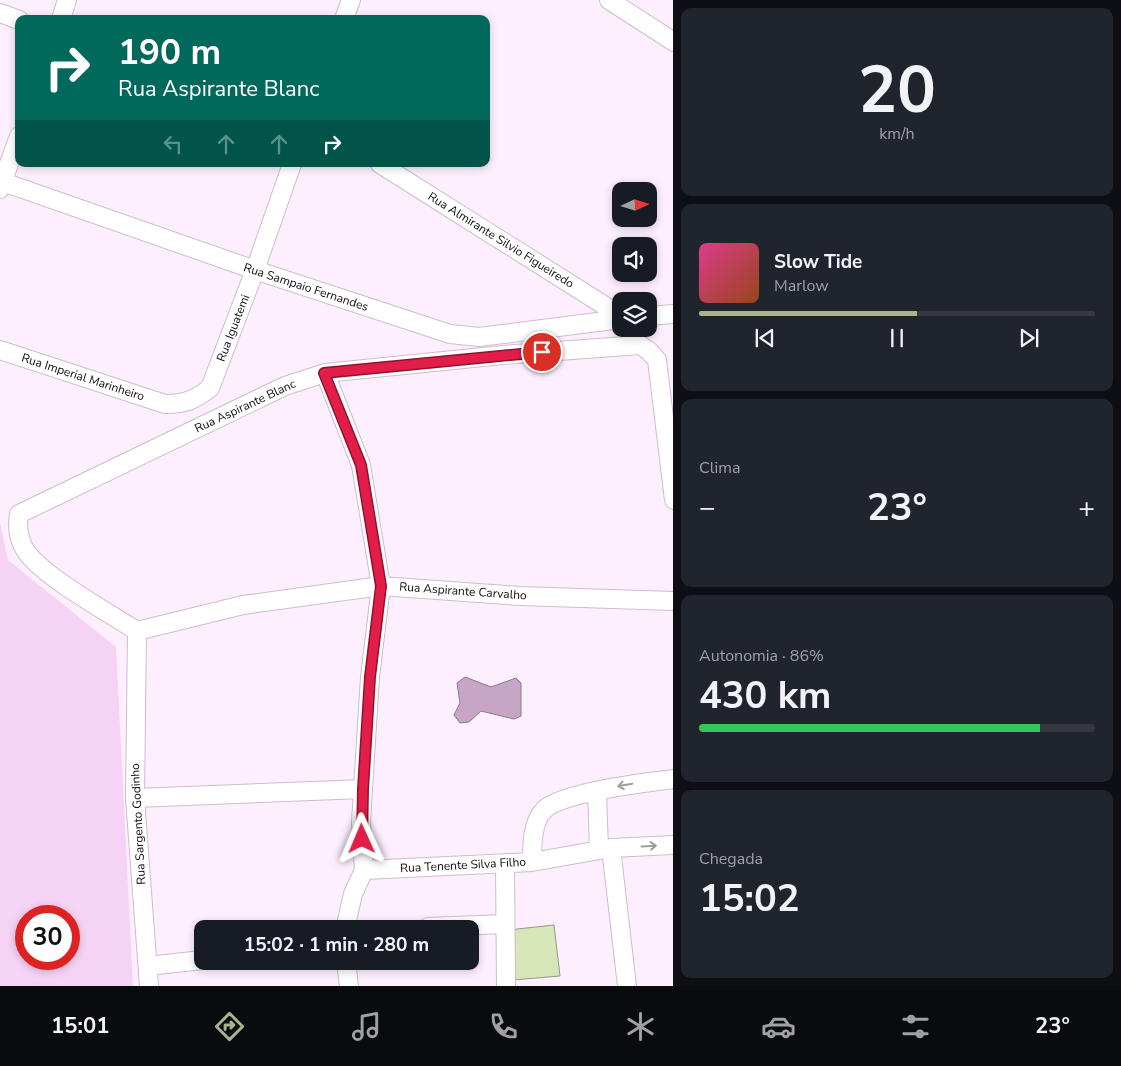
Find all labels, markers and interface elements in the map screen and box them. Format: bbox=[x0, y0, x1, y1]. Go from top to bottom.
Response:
text: 190 m bbox=[118, 29, 221, 76]
icon: right bbox=[35, 35, 100, 100]
text: 20 bbox=[858, 46, 936, 135]
text: Rua Aspirante Blanc bbox=[118, 74, 319, 104]
text: km/h bbox=[879, 123, 915, 145]
icon: left bbox=[159, 130, 187, 158]
icon: ahead bbox=[212, 130, 240, 158]
icon: ahead bbox=[265, 130, 293, 158]
icon: right bbox=[318, 130, 346, 158]
north arrow bbox=[612, 182, 658, 228]
map controls bbox=[612, 182, 657, 337]
street label: Rua Almirante Silvio Figueiredo bbox=[425, 188, 577, 292]
button: sound bbox=[612, 237, 657, 282]
text: Slow Tide bbox=[774, 249, 862, 275]
street label: Rua Sampaio Fernandes bbox=[242, 259, 371, 315]
text: Marlow bbox=[774, 275, 829, 297]
street label: Rua Iguatemi bbox=[213, 292, 253, 364]
button: layers bbox=[612, 292, 657, 337]
icon: previous bbox=[751, 324, 779, 352]
icon: pause bbox=[883, 324, 911, 352]
icon: next bbox=[1015, 324, 1043, 352]
pin bbox=[521, 331, 563, 373]
icon: arrive bbox=[528, 338, 556, 366]
street label: Rua Imperial Marinheiro bbox=[19, 350, 147, 405]
street label: Rua Aspirante Blanc bbox=[192, 375, 299, 436]
text: Clima bbox=[699, 457, 740, 479]
text: 23° bbox=[867, 482, 927, 533]
text: − bbox=[699, 489, 716, 527]
text: + bbox=[1078, 489, 1095, 527]
street label: Rua Aspirante Carvalho bbox=[399, 579, 528, 603]
text: Autonomia · 86% bbox=[699, 645, 824, 667]
text: 430 km bbox=[699, 670, 831, 721]
street label: Rua Sargento Godinho bbox=[127, 762, 149, 885]
one-way arrow bbox=[618, 781, 634, 791]
position arrow bbox=[335, 812, 387, 864]
one-way arrow bbox=[641, 842, 657, 851]
text: Chegada bbox=[699, 848, 763, 870]
street label: Rua Tenente Silva Filho bbox=[400, 854, 527, 876]
text: 15:02 bbox=[699, 873, 800, 924]
speed limit sign: 30 bbox=[15, 905, 80, 970]
text: 15:02 · 1 min · 280 m bbox=[244, 932, 429, 958]
icon: directions bbox=[212, 1009, 247, 1044]
icon: music bbox=[349, 1009, 384, 1044]
icon: phone bbox=[486, 1009, 521, 1044]
icon: climate bbox=[623, 1009, 658, 1044]
icon: car bbox=[761, 1009, 796, 1044]
icon: filters bbox=[898, 1009, 933, 1044]
text: 15:01 bbox=[51, 1011, 109, 1041]
text: 23° bbox=[1035, 1011, 1070, 1041]

